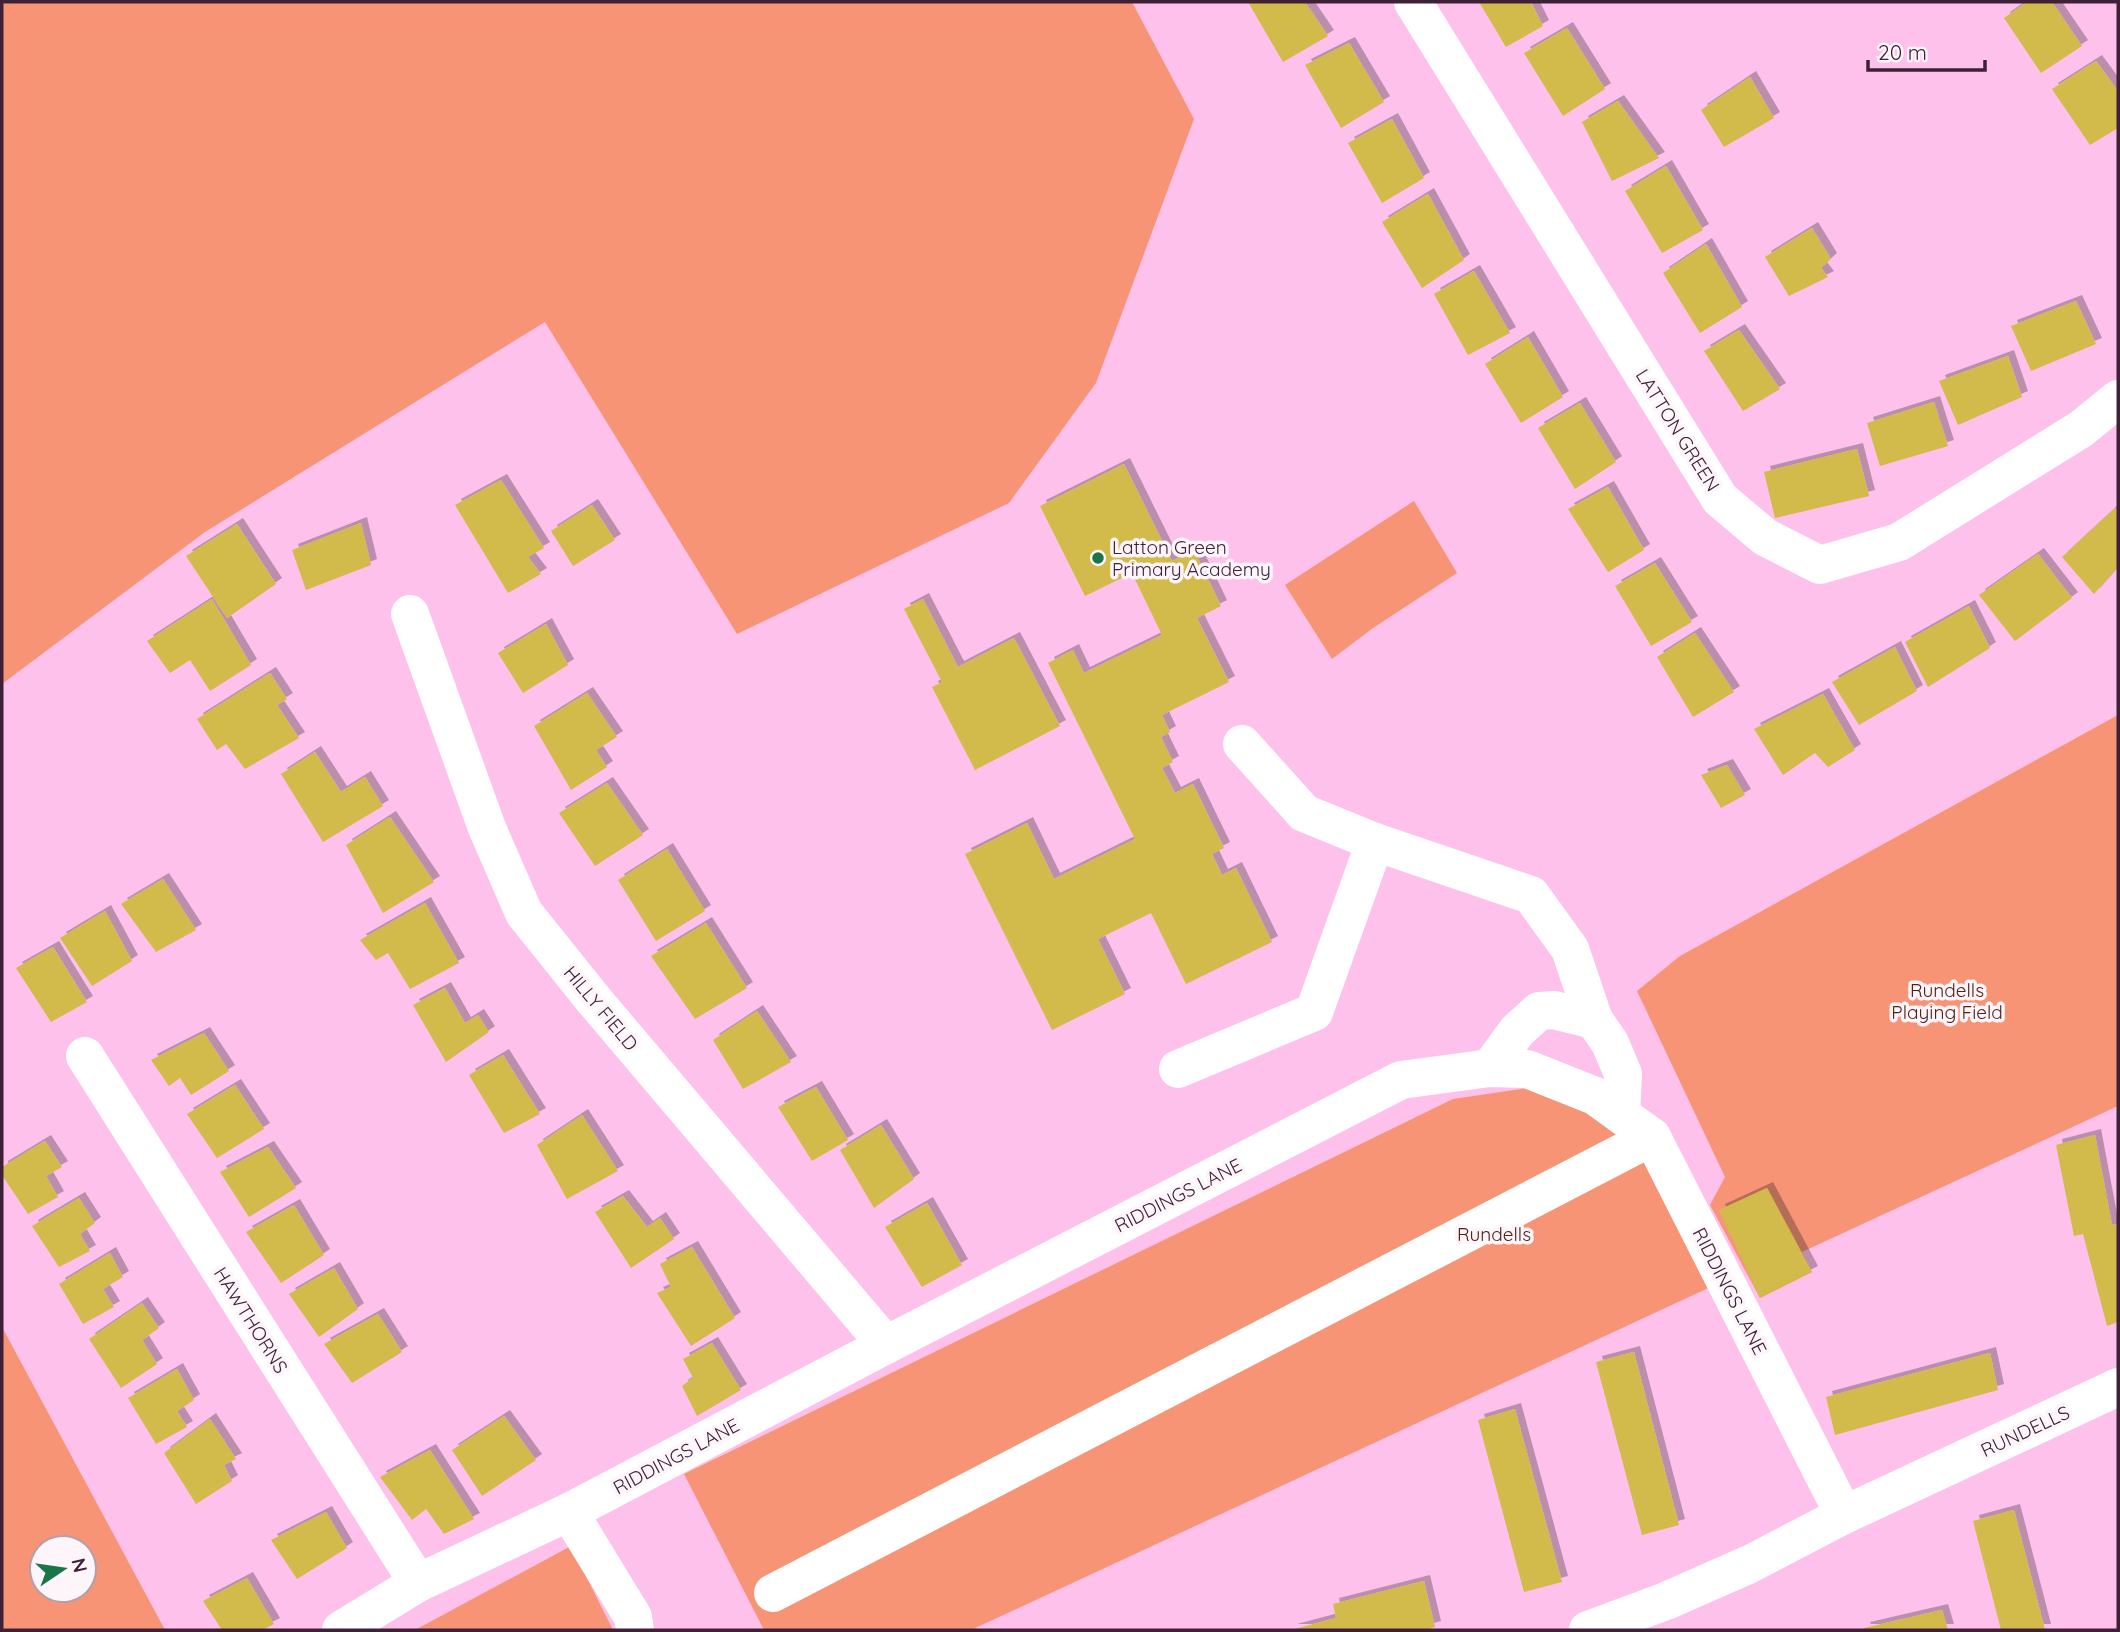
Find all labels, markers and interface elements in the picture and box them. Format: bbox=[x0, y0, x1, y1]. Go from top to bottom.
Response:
scale bar bbox=[1868, 28, 1985, 72]
text: 20 m bbox=[1878, 39, 1927, 65]
street label: LATTON GREEN bbox=[1631, 364, 1725, 496]
place label: Latton Green Primary Academy bbox=[1112, 535, 1271, 581]
marker: Latton Green Primary Academy bbox=[1090, 550, 1106, 566]
street label: HILLY FIELD bbox=[559, 961, 643, 1055]
park label: Rundells Playing Field bbox=[1891, 978, 2003, 1024]
street label: RIDDINGS LANE bbox=[1110, 1153, 1246, 1237]
park label: Rundells bbox=[1457, 1222, 1531, 1246]
street label: RIDDINGS LANE bbox=[1688, 1223, 1772, 1359]
street label: HAWTHORNS bbox=[209, 1262, 293, 1378]
street label: RUNDELLS bbox=[1977, 1400, 2073, 1462]
street label: RIDDINGS LANE bbox=[609, 1413, 743, 1499]
north arrow bbox=[28, 1534, 98, 1604]
text: N bbox=[66, 1556, 93, 1575]

